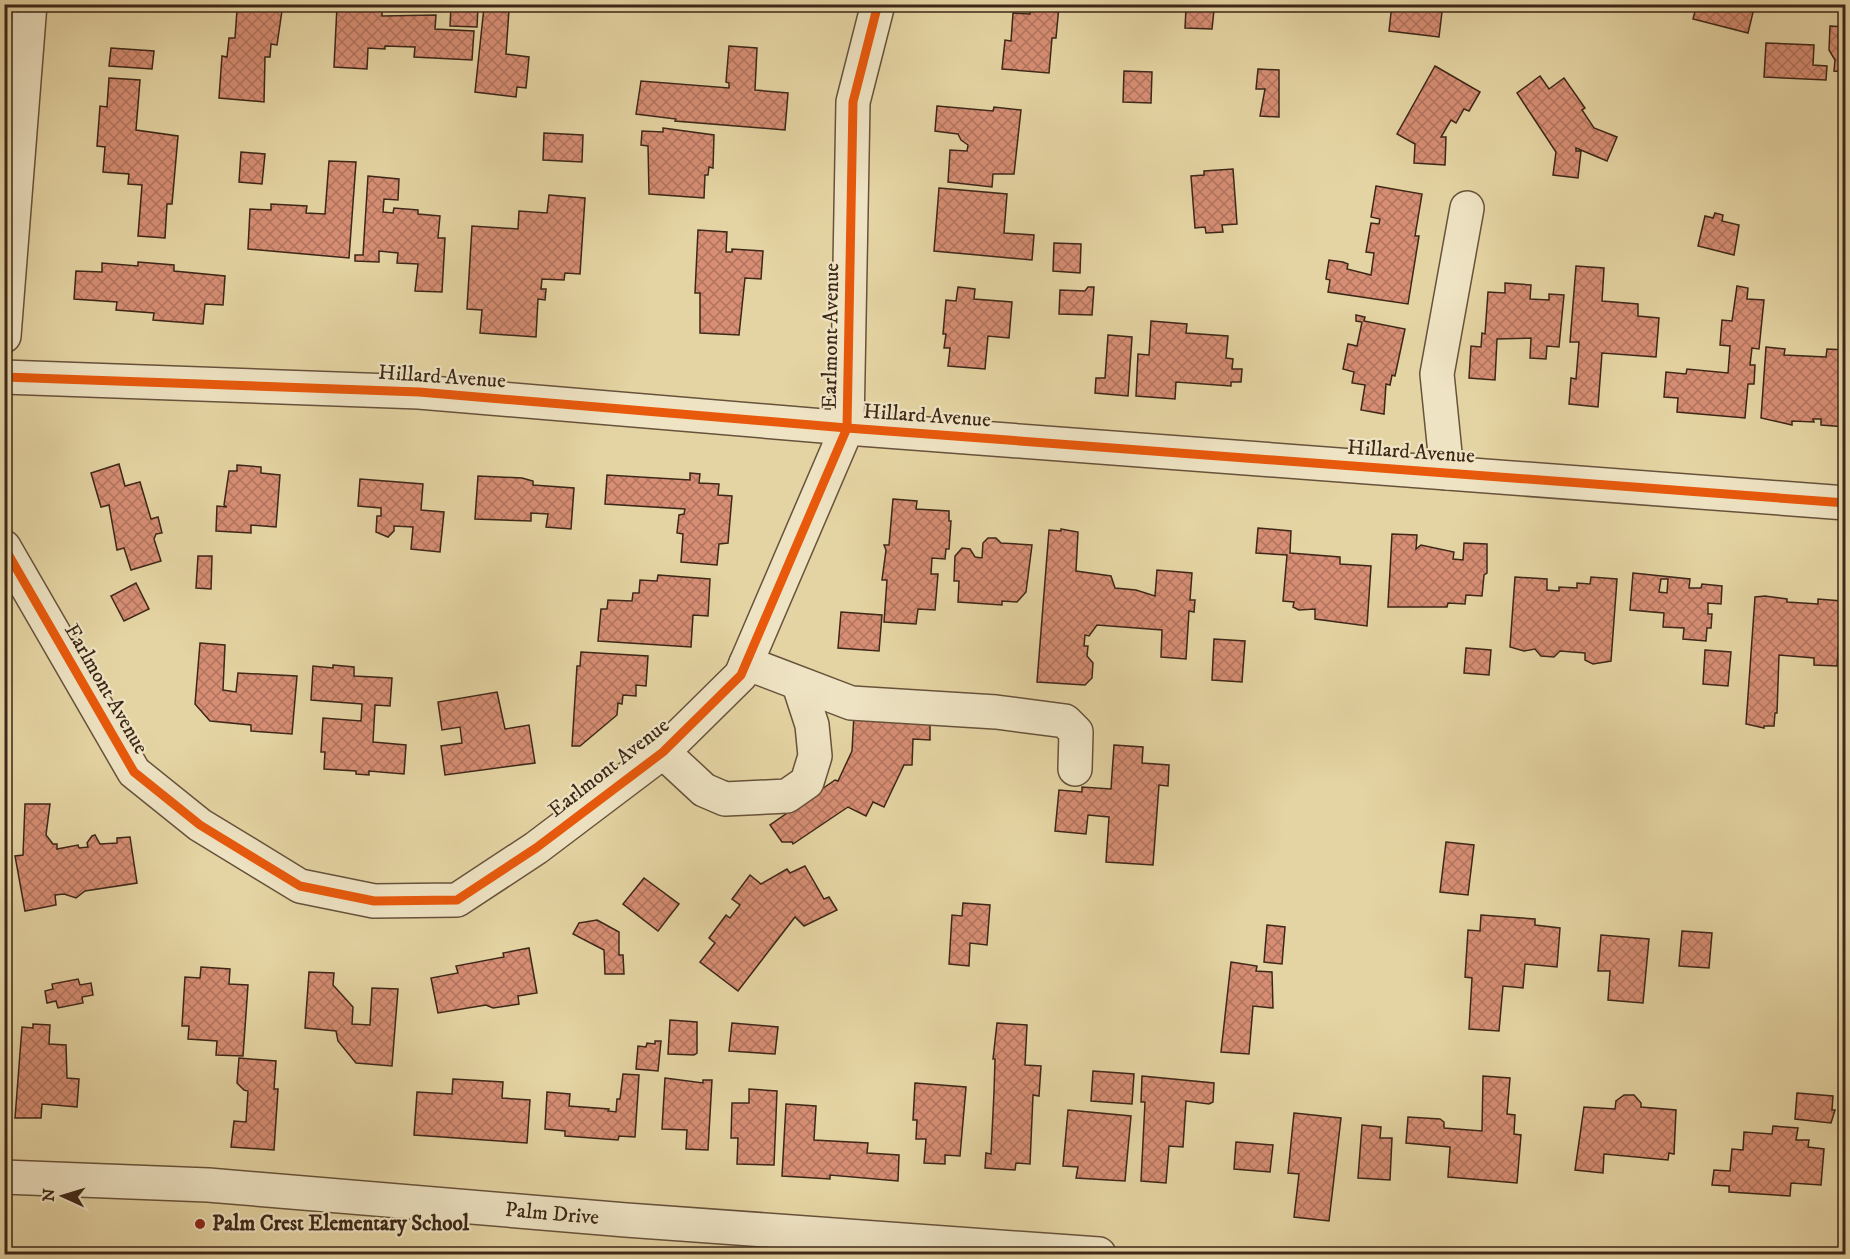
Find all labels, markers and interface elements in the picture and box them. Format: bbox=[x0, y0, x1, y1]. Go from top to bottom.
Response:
street label: Earlmont Avenue bbox=[817, 262, 845, 409]
street label: Hillard Avenue bbox=[377, 360, 507, 394]
street label: Hillard Avenue bbox=[862, 399, 992, 433]
street label: Hillard Avenue bbox=[1346, 435, 1476, 469]
street label: Earlmont Avenue bbox=[58, 619, 154, 759]
street label: Earlmont Avenue bbox=[543, 713, 675, 823]
north arrow bbox=[33, 1166, 93, 1226]
text: N bbox=[39, 1188, 59, 1202]
street label: Palm Drive bbox=[504, 1197, 600, 1231]
place label: Palm Crest Elementary School bbox=[212, 1211, 470, 1237]
marker: Palm Crest Elementary School bbox=[193, 1217, 207, 1231]

